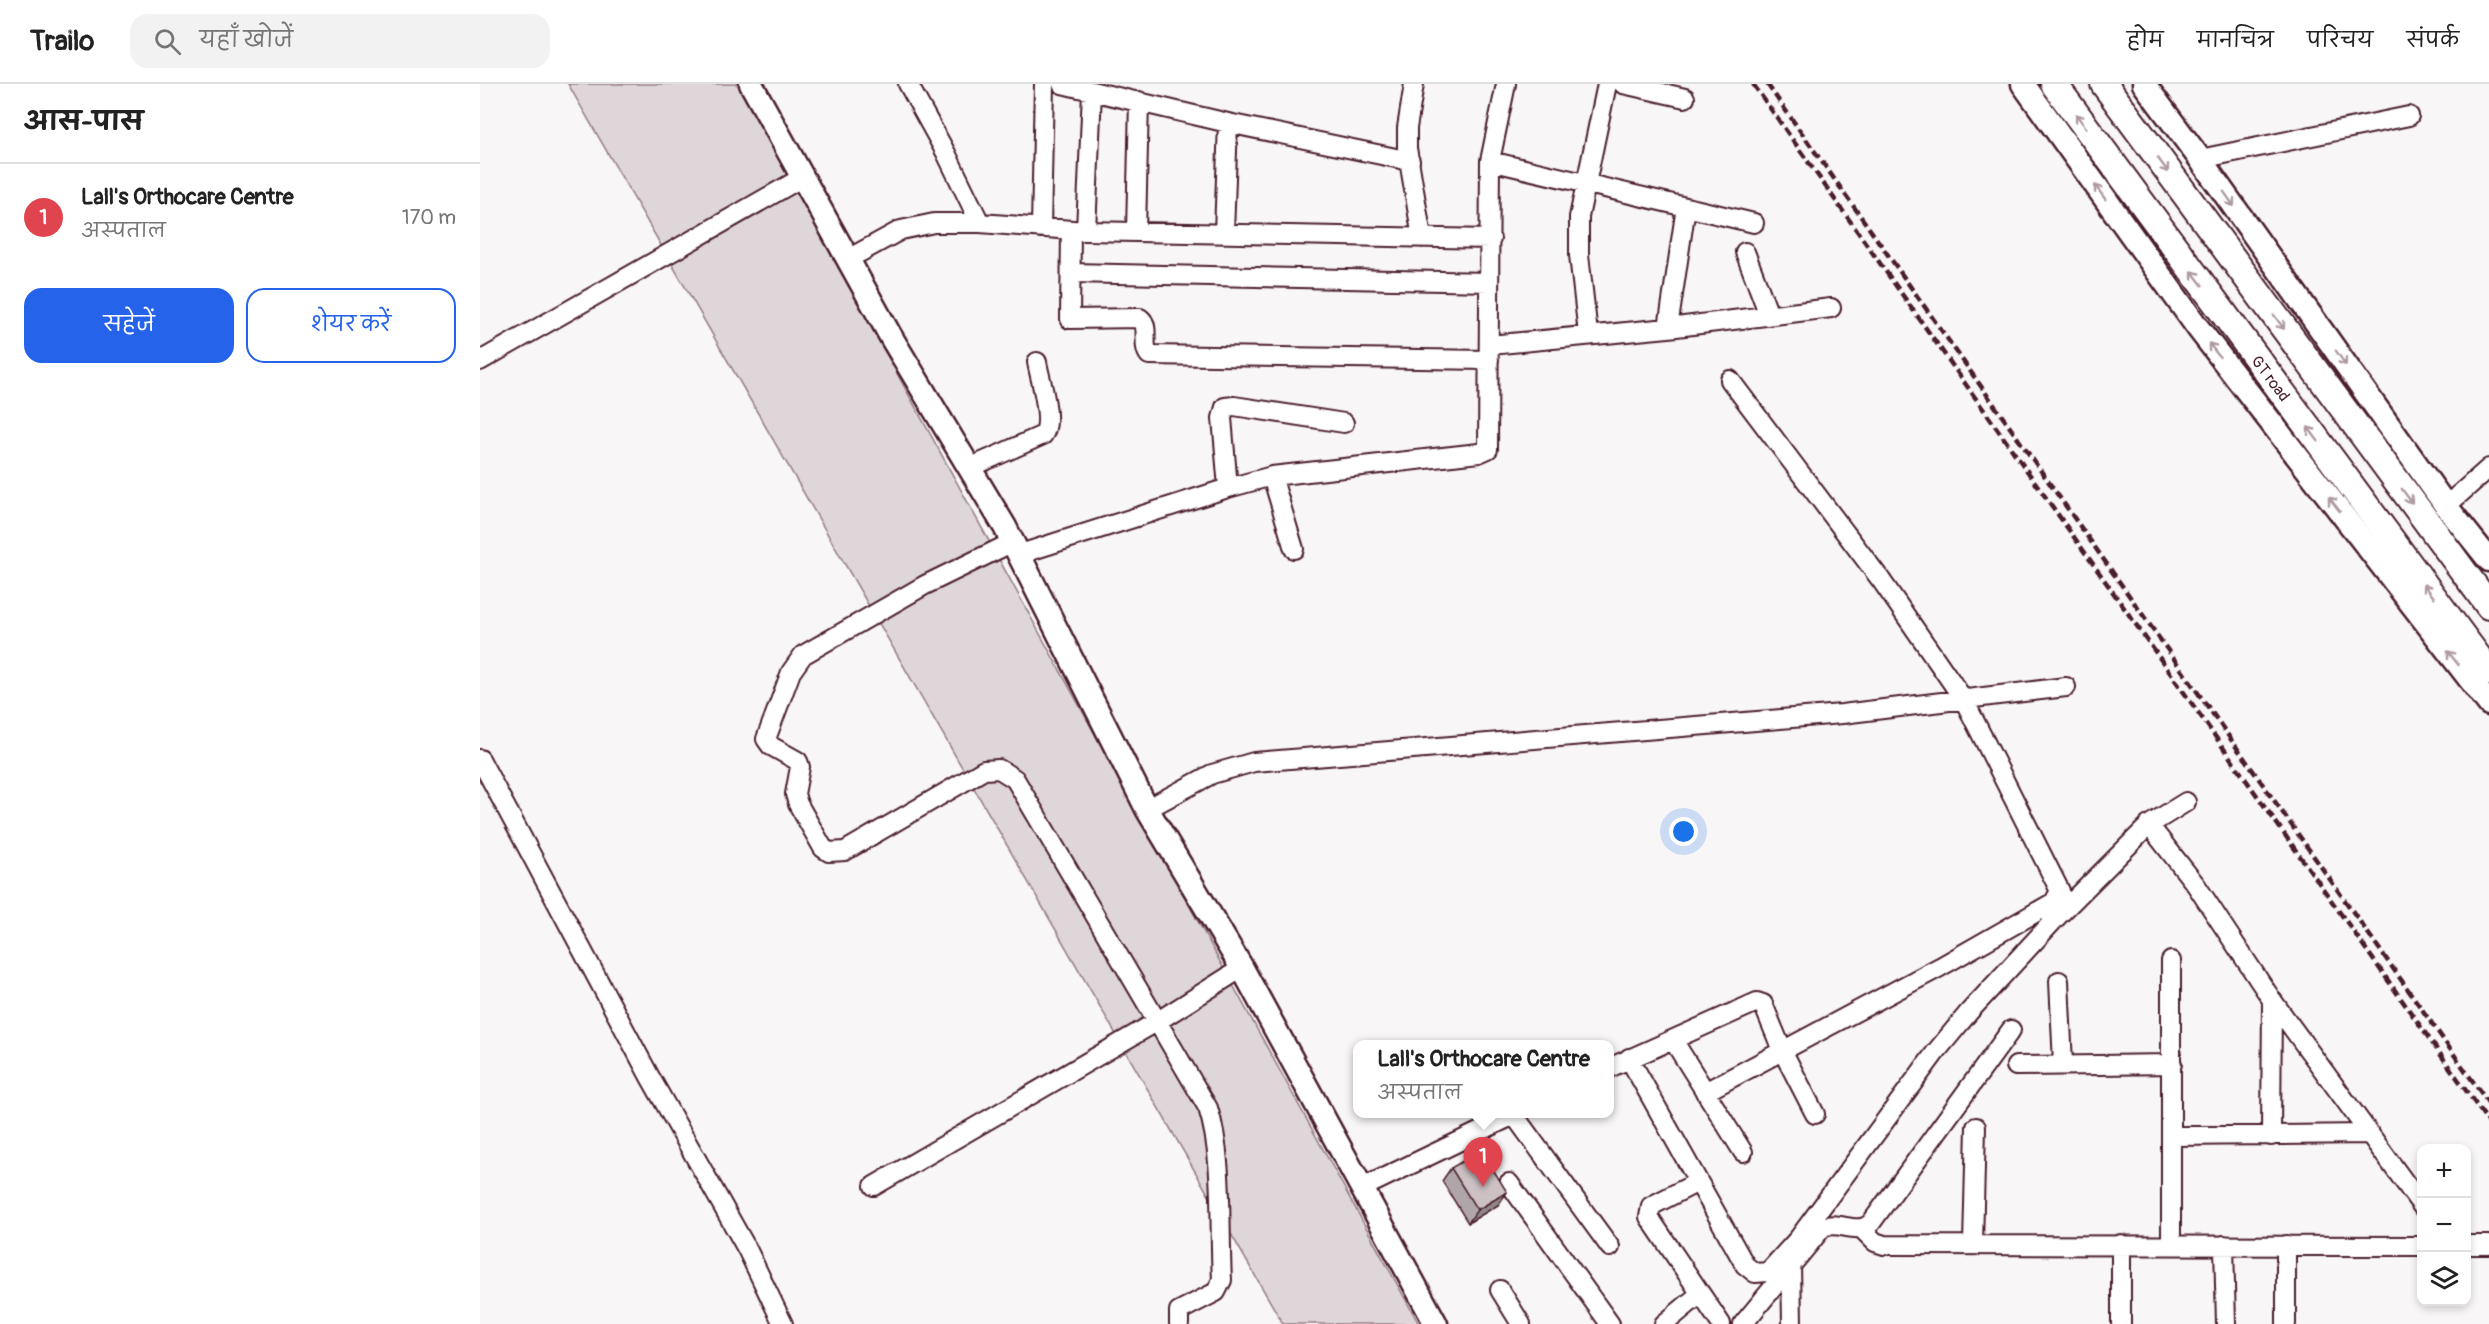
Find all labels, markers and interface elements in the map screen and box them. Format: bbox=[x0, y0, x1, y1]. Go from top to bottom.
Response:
search box bbox=[130, 14, 550, 68]
text: Trailo bbox=[30, 24, 94, 59]
icon: search bbox=[151, 25, 184, 58]
text: यहाँ खोजें bbox=[199, 26, 293, 54]
text: होम bbox=[2127, 27, 2164, 54]
text: मानचित्र bbox=[2197, 27, 2274, 54]
text: परिचय bbox=[2307, 27, 2373, 54]
text: संपर्क bbox=[2406, 27, 2459, 54]
text: आस-पास bbox=[24, 106, 143, 138]
one-way arrow bbox=[2075, 113, 2087, 129]
one-way arrow bbox=[2156, 157, 2169, 173]
text: Lall's Orthocare Centre bbox=[81, 183, 294, 211]
one-way arrow bbox=[2094, 184, 2106, 200]
one-way arrow bbox=[2222, 190, 2235, 206]
text: 1 bbox=[40, 205, 47, 230]
text: 170 m bbox=[402, 205, 456, 230]
text: अस्पताल bbox=[81, 218, 166, 243]
one-way arrow bbox=[2191, 270, 2203, 286]
button: सहेजें bbox=[24, 288, 234, 363]
button: शेयर करें bbox=[246, 288, 456, 363]
one-way arrow bbox=[2273, 313, 2285, 329]
one-way arrow bbox=[2208, 342, 2221, 358]
one-way arrow bbox=[2335, 349, 2347, 365]
street label: GT road bbox=[2246, 352, 2294, 405]
one-way arrow bbox=[2307, 427, 2319, 443]
one-way arrow bbox=[2401, 487, 2413, 503]
one-way arrow bbox=[2327, 496, 2340, 512]
one-way arrow bbox=[2423, 583, 2436, 599]
one-way arrow bbox=[2447, 650, 2460, 666]
your location bbox=[1669, 817, 1698, 846]
popup bbox=[1353, 1040, 1614, 1118]
text: Lall's Orthocare Centre bbox=[1377, 1045, 1590, 1073]
text: अस्पताल bbox=[1377, 1080, 1462, 1105]
pin: 1 bbox=[1464, 1138, 1502, 1187]
map controls bbox=[2417, 1144, 2471, 1306]
button: + bbox=[2417, 1144, 2471, 1198]
button: − bbox=[2417, 1198, 2471, 1252]
button: layers bbox=[2417, 1252, 2471, 1306]

